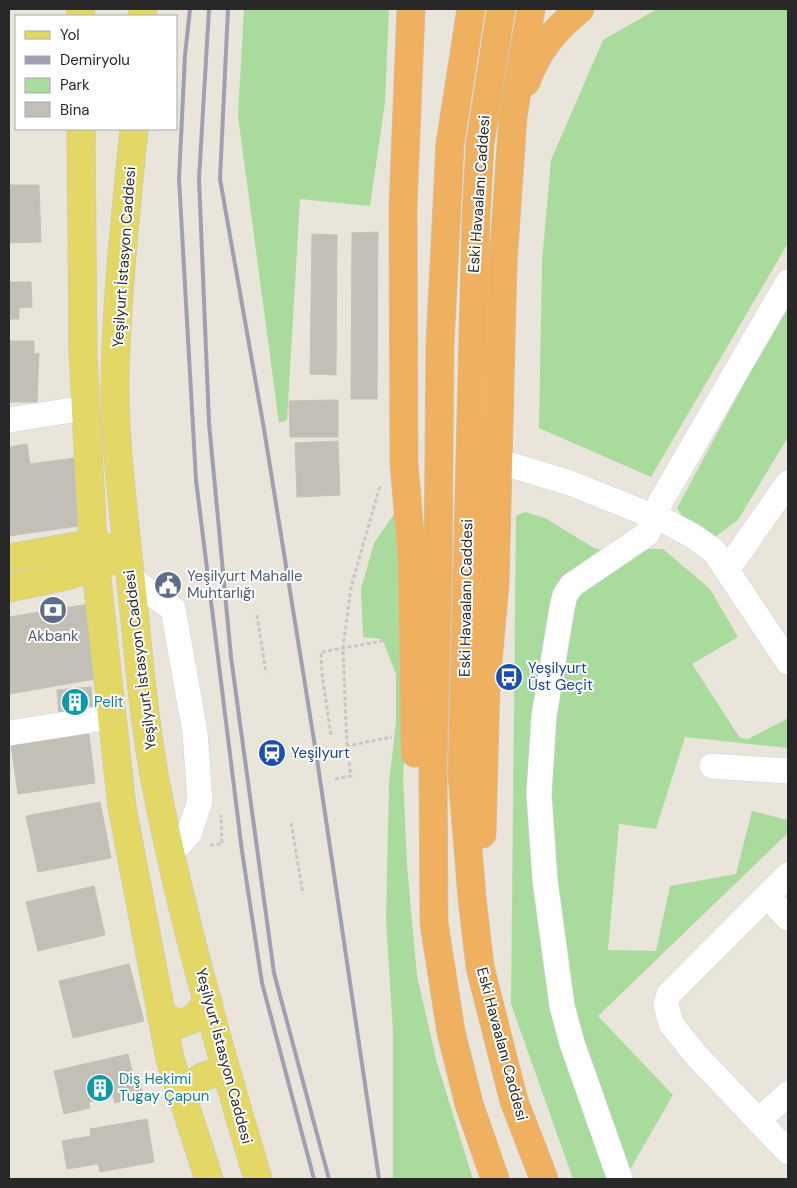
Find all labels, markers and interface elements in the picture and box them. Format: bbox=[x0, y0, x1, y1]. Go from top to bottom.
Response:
legend bbox=[15, 15, 178, 130]
text: Yol bbox=[60, 25, 80, 45]
text: Demiryolu bbox=[60, 50, 130, 70]
text: Park bbox=[60, 75, 90, 95]
text: Bina bbox=[60, 100, 89, 120]
street label: Eski Havaalanı Caddesi bbox=[464, 115, 494, 273]
street label: Yeşilyurt İstasyon Caddesi bbox=[108, 166, 140, 348]
street label: Eski Havaalanı Caddesi bbox=[455, 519, 477, 677]
place label: Yeşilyurt Mahalle Muhtarlığı bbox=[187, 566, 303, 603]
street label: Yeşilyurt İstasyon Caddesi bbox=[119, 569, 161, 751]
public building icon: Yeşilyurt Mahalle Muhtarlığı bbox=[153, 570, 183, 600]
bank icon: Akbank bbox=[38, 595, 68, 625]
place label: Akbank bbox=[27, 626, 79, 646]
place label: Yeşilyurt Üst Geçit bbox=[528, 658, 593, 695]
bus stop icon: Yeşilyurt Üst Geçit bbox=[494, 662, 524, 692]
building icon: Pelit bbox=[60, 687, 90, 717]
place label: Pelit bbox=[94, 692, 124, 712]
station icon: Yeşilyurt bbox=[257, 738, 287, 768]
place label: Yeşilyurt bbox=[291, 743, 350, 763]
street label: Eski Havaalanı Caddesi bbox=[472, 965, 532, 1123]
street label: Yeşilyurt İstasyon Caddesi bbox=[191, 966, 257, 1146]
place label: Diş Hekimi Tugay Çapun bbox=[119, 1069, 209, 1106]
building icon: Diş Hekimi Tugay Çapun bbox=[85, 1073, 115, 1103]

